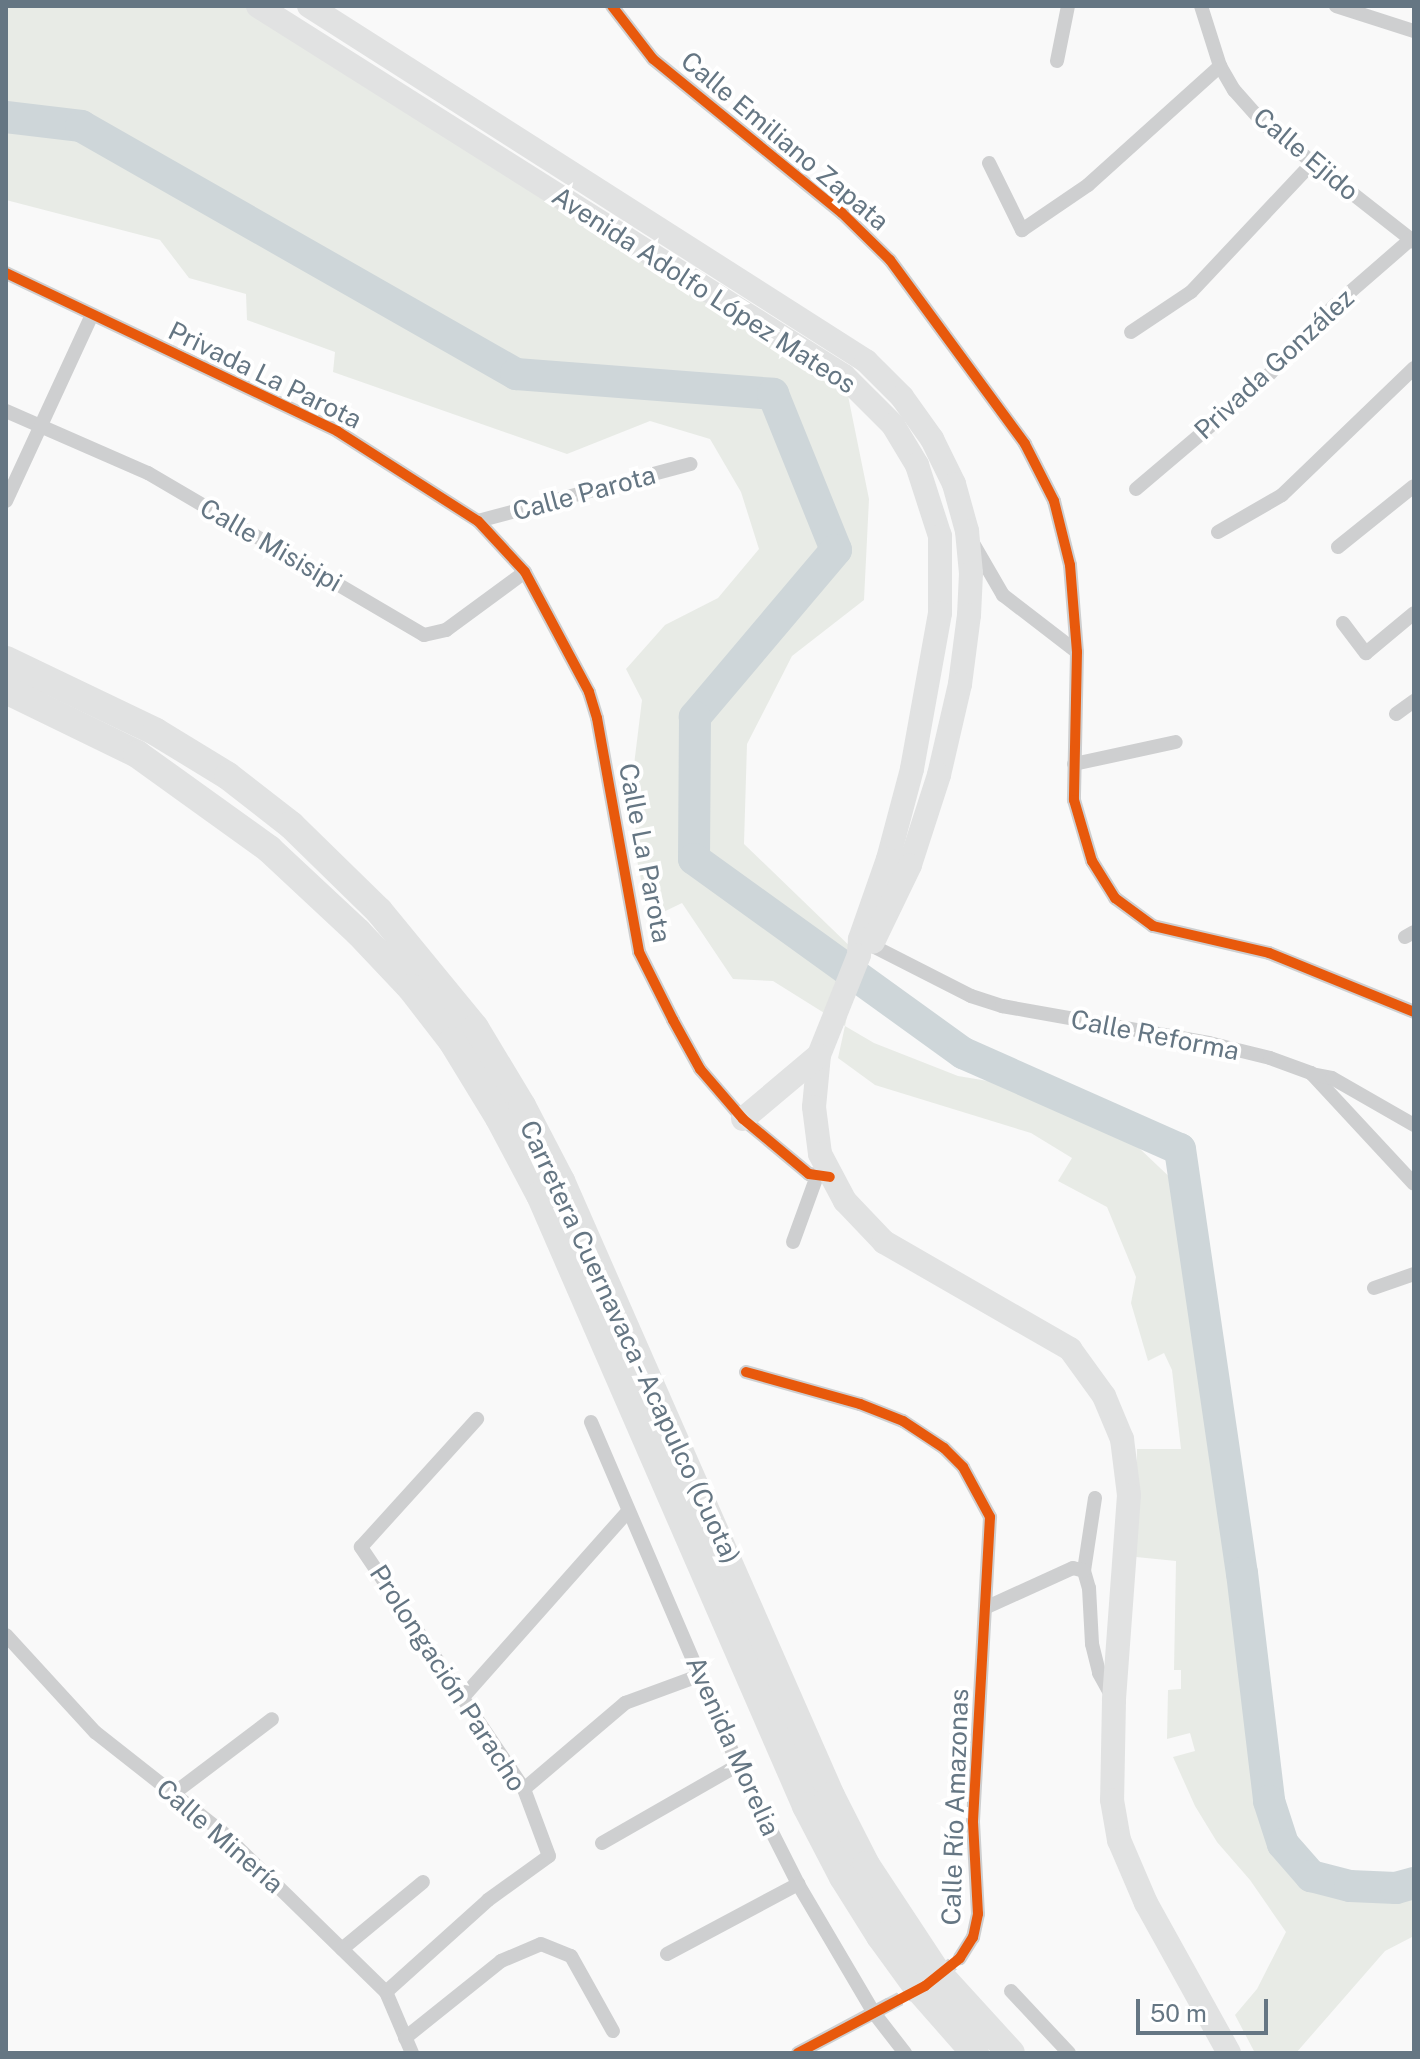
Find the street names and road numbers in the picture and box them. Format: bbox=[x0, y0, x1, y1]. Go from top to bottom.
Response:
street label: Calle Emiliano Zapata bbox=[675, 45, 895, 237]
street label: Calle Ejido bbox=[1247, 101, 1365, 207]
street label: Avenida Adolfo López Mateos bbox=[546, 180, 862, 400]
street label: Privada González bbox=[1188, 282, 1360, 446]
street label: Privada La Parota bbox=[163, 315, 367, 435]
street label: Calle Parota bbox=[509, 459, 659, 527]
street label: Calle Misisipi bbox=[195, 492, 347, 598]
street label: Calle La Parota bbox=[612, 761, 678, 945]
street label: Calle Reforma bbox=[1068, 1003, 1242, 1067]
street label: Carretera Cuernavaca - Acapulco (Cuota) bbox=[512, 1112, 748, 1572]
street label: Prolongación Paracho bbox=[363, 1559, 533, 1797]
street label: Avenida Morelia bbox=[680, 1652, 786, 1840]
street label: Calle Río Amazonas bbox=[935, 1688, 975, 1926]
street label: Calle Minería bbox=[150, 1772, 290, 1900]

